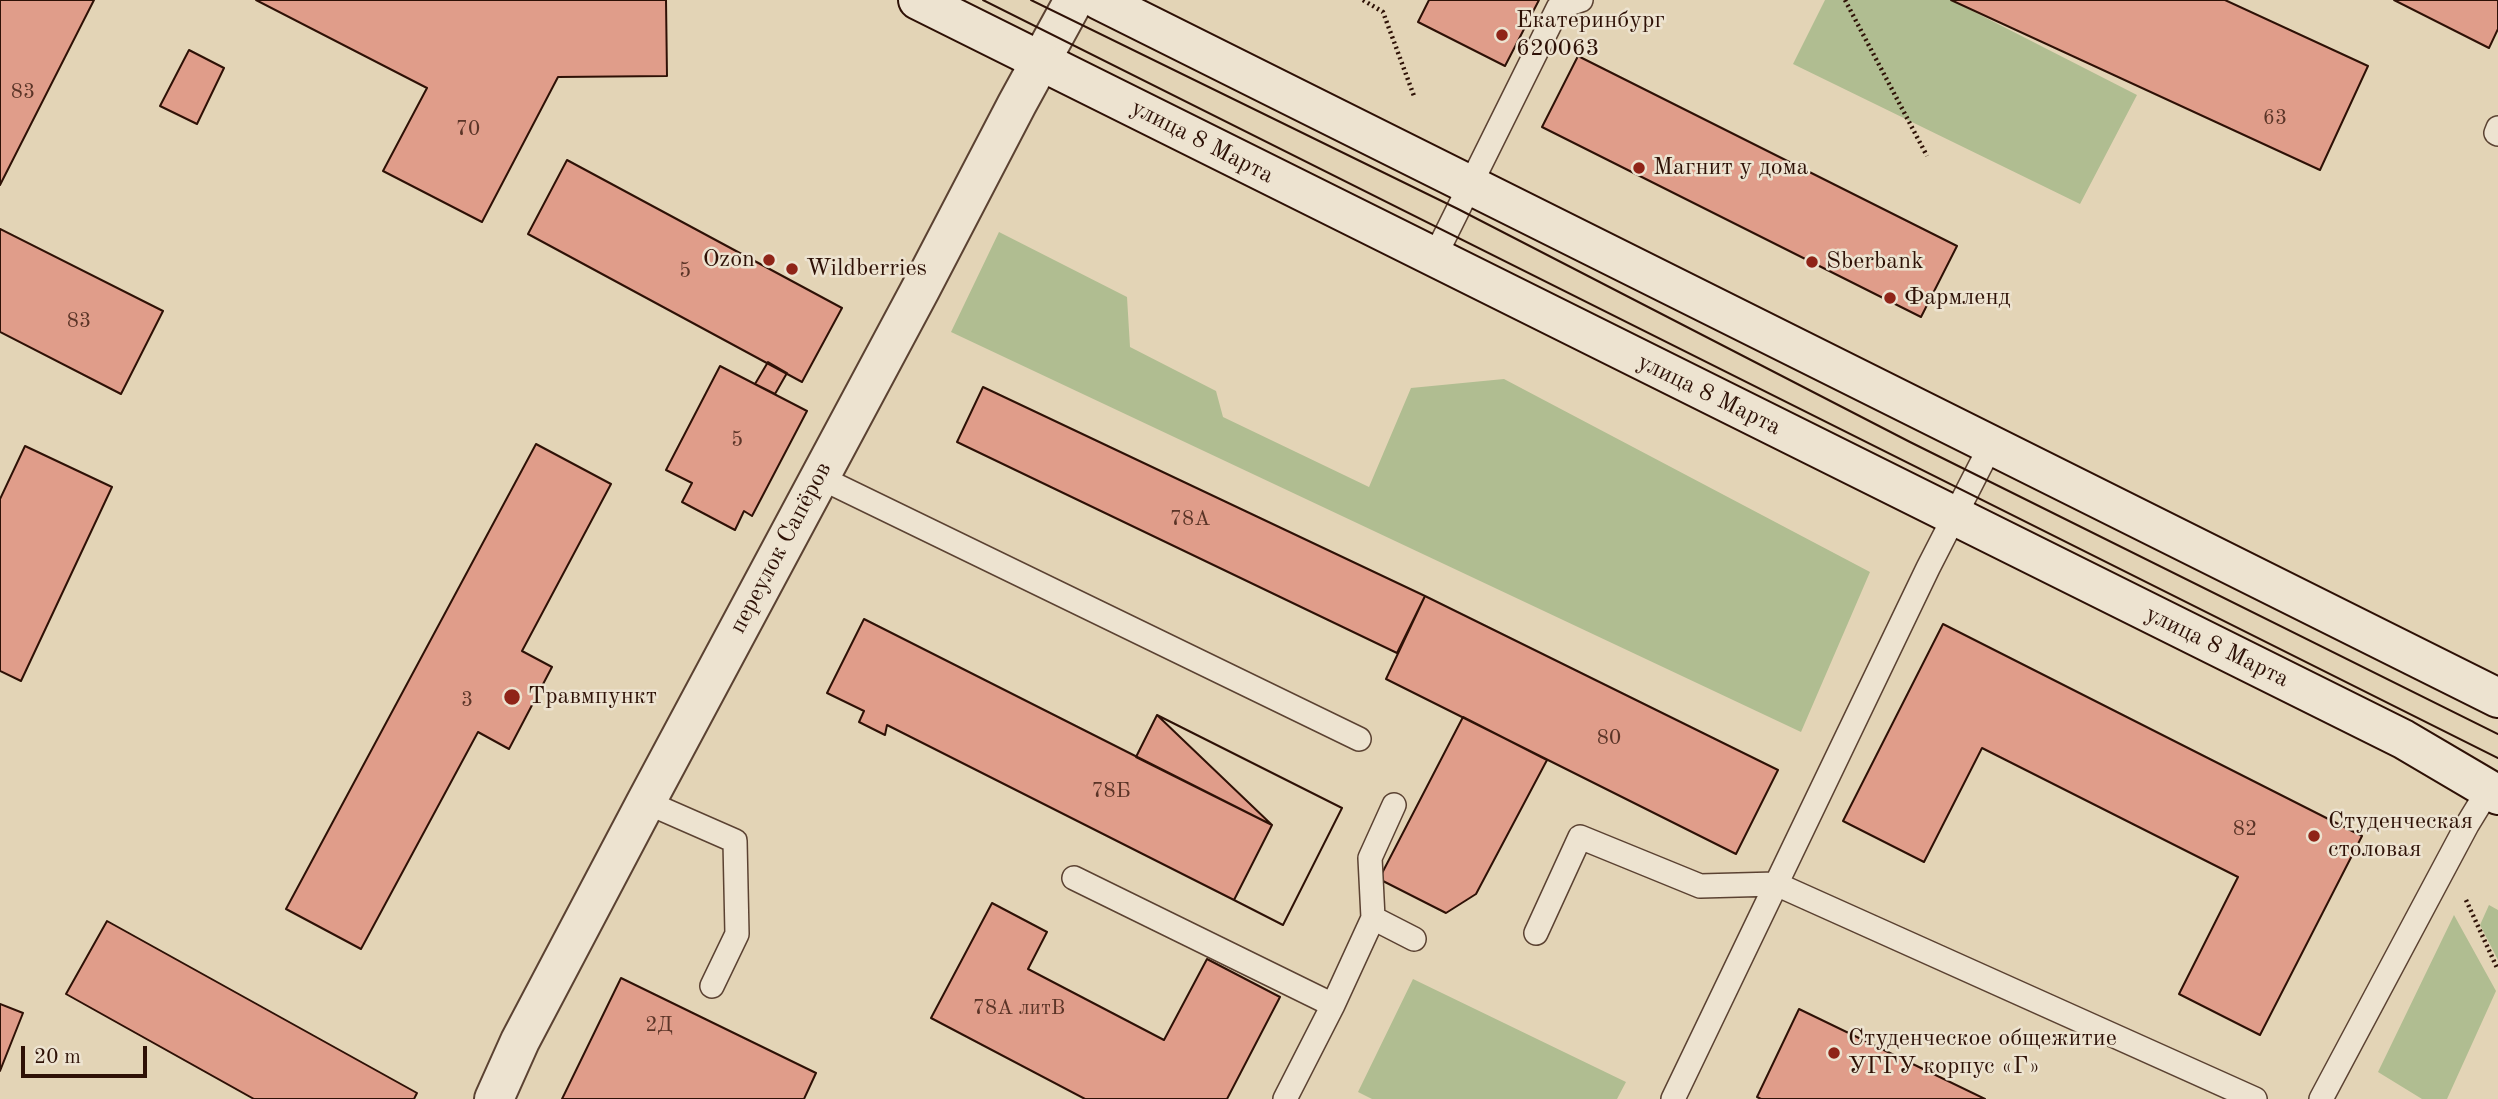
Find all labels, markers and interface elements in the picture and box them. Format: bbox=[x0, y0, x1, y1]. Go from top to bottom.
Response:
place label: Екатеринбург 620063 bbox=[1516, 7, 1665, 63]
marker: Екатеринбург 620063 bbox=[1494, 27, 1510, 43]
house number: 83 bbox=[11, 79, 35, 105]
street label: улица 8 Марта bbox=[1126, 94, 1278, 190]
house number: 63 bbox=[2263, 105, 2287, 131]
house number: 70 bbox=[456, 116, 480, 142]
place label: Магнит у дома bbox=[1653, 154, 1808, 182]
marker: Магнит у дома bbox=[1631, 160, 1647, 176]
place label: Ozon bbox=[703, 246, 755, 274]
place label: Sberbank bbox=[1826, 248, 1924, 276]
marker: Ozon bbox=[761, 252, 777, 268]
marker: Sberbank bbox=[1804, 254, 1820, 270]
place label: Wildberries bbox=[806, 255, 927, 283]
house number: 5 bbox=[679, 258, 691, 284]
marker: Wildberries bbox=[784, 261, 800, 277]
place label: Фармленд bbox=[1904, 284, 2010, 312]
marker: Фармленд bbox=[1882, 290, 1898, 306]
house number: 83 bbox=[67, 308, 91, 334]
street label: улица 8 Марта bbox=[1632, 348, 1786, 442]
house number: 5 bbox=[731, 427, 743, 453]
street label: переулок Сапёров bbox=[724, 457, 838, 639]
house number: 78А bbox=[1170, 506, 1210, 532]
street label: улица 8 Марта bbox=[2140, 600, 2294, 694]
place label: Травмпункт bbox=[528, 683, 657, 711]
house number: 3 bbox=[461, 687, 473, 713]
marker: Травмпункт bbox=[502, 687, 522, 707]
house number: 80 bbox=[1597, 725, 1621, 751]
house number: 78Б bbox=[1091, 778, 1131, 804]
place label: Студенческая столовая bbox=[2328, 808, 2473, 864]
house number: 82 bbox=[2233, 816, 2257, 842]
marker: Студенческая столовая bbox=[2306, 828, 2322, 844]
house number: 78А литВ bbox=[973, 995, 1065, 1021]
house number: 2Д bbox=[645, 1012, 673, 1038]
place label: Студенческое общежитие УГГУ корпус «Г» bbox=[1848, 1025, 2117, 1081]
scale bar bbox=[24, 1032, 150, 1076]
marker: Студенческое общежитие УГГУ корпус «Г» bbox=[1826, 1045, 1842, 1061]
text: 20 m bbox=[34, 1047, 81, 1068]

